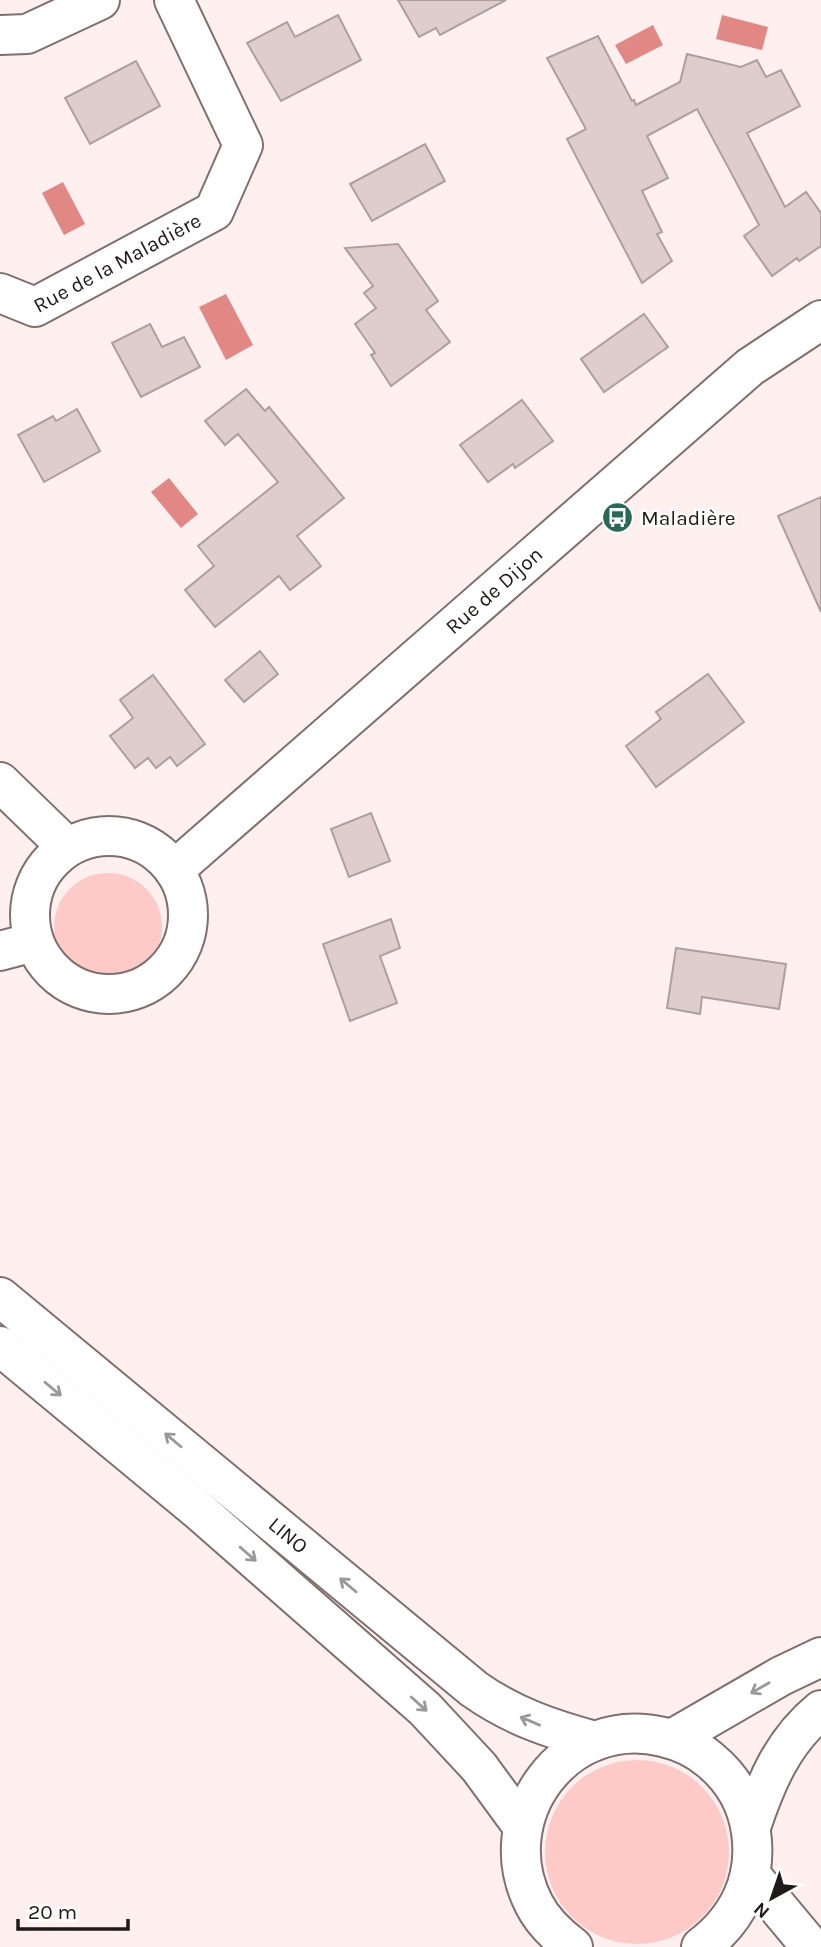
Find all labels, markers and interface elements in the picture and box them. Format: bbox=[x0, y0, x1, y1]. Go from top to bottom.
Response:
street label: Rue de la Maladière bbox=[29, 208, 205, 318]
bus stop icon: Maladière bbox=[601, 501, 635, 535]
place label: Maladière bbox=[641, 506, 736, 530]
street label: Rue de Dijon bbox=[441, 542, 547, 639]
one-way arrow bbox=[43, 1381, 61, 1397]
one-way arrow bbox=[165, 1432, 183, 1448]
street label: LINO bbox=[264, 1512, 313, 1559]
one-way arrow bbox=[239, 1545, 256, 1562]
one-way arrow bbox=[340, 1577, 358, 1593]
one-way arrow bbox=[750, 1682, 771, 1695]
one-way arrow bbox=[410, 1695, 427, 1712]
one-way arrow bbox=[520, 1713, 541, 1726]
north arrow bbox=[737, 1863, 807, 1933]
scale bar bbox=[18, 1888, 128, 1932]
text: N bbox=[749, 1897, 774, 1923]
text: 20 m bbox=[28, 1900, 77, 1924]

